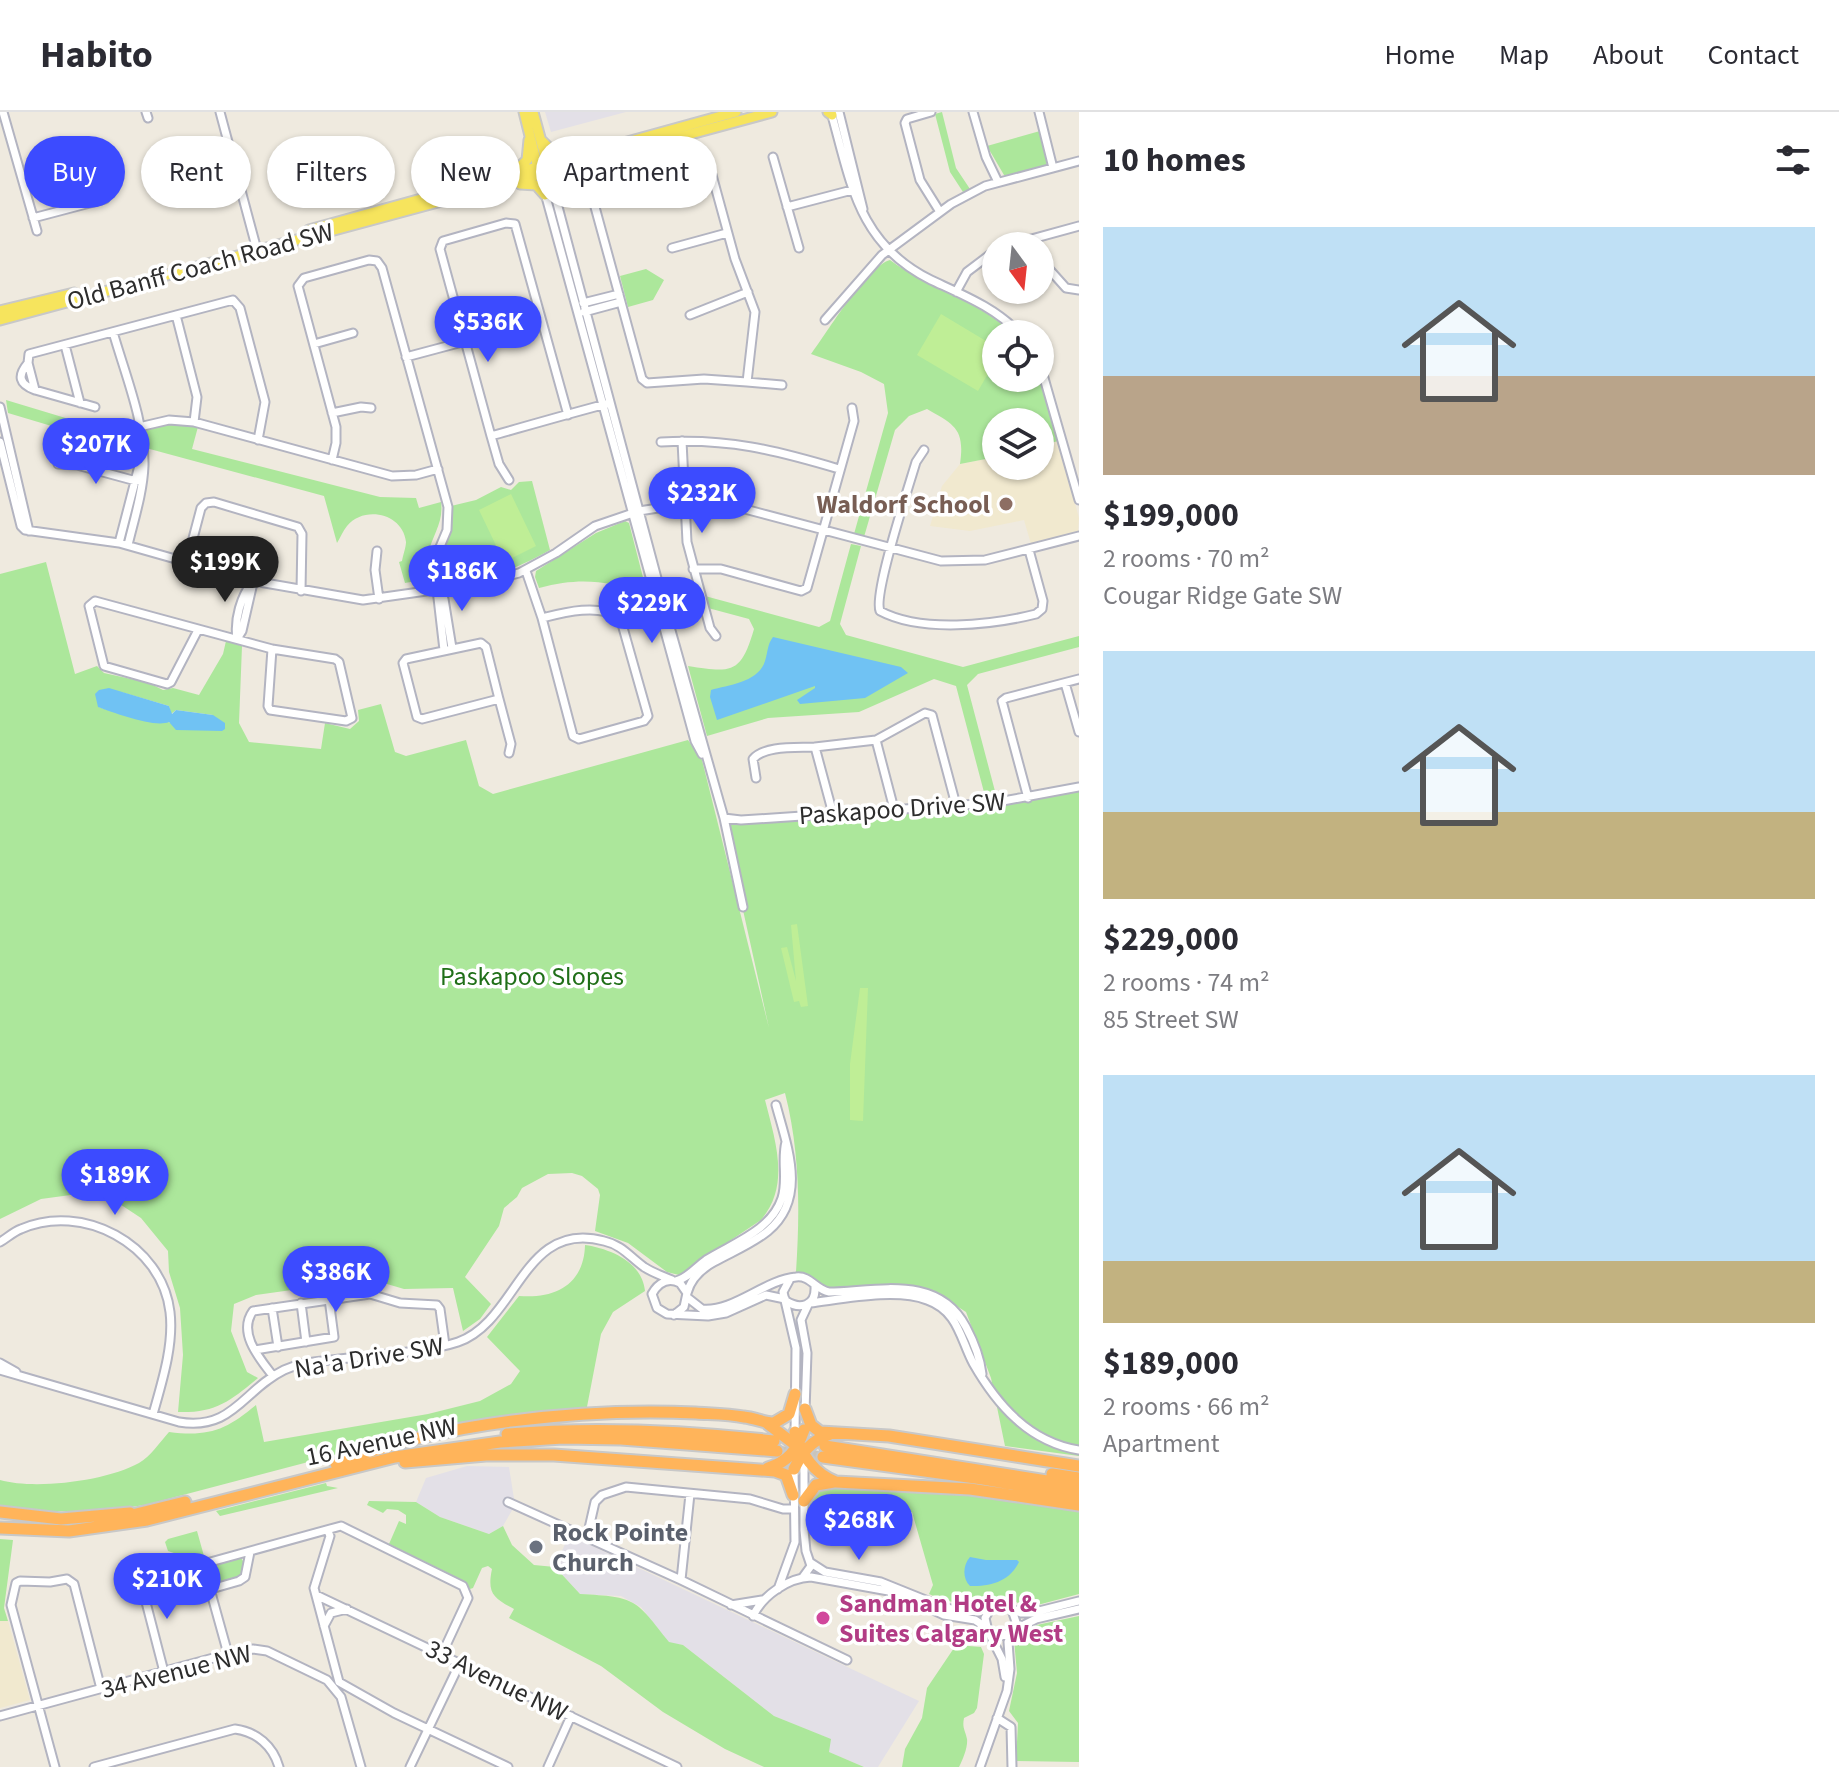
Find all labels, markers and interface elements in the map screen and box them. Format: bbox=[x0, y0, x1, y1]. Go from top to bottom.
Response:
text: Habito bbox=[40, 28, 153, 82]
text: Home bbox=[1384, 35, 1455, 75]
text: Map bbox=[1499, 35, 1549, 75]
text: About bbox=[1593, 35, 1664, 75]
text: Contact bbox=[1708, 35, 1799, 75]
chip: Buy bbox=[24, 136, 125, 208]
chip: Rent bbox=[141, 136, 251, 208]
chip: Filters bbox=[267, 136, 395, 208]
chip: New bbox=[411, 136, 520, 208]
chip: Apartment bbox=[536, 136, 717, 208]
text: 10 homes bbox=[1103, 136, 1246, 185]
icon: filters bbox=[1771, 138, 1815, 182]
street label: Old Banff Coach Road SW bbox=[63, 213, 338, 320]
north arrow bbox=[982, 232, 1054, 304]
map controls bbox=[982, 232, 1054, 480]
icon: home bbox=[1387, 279, 1531, 423]
pin: $536K bbox=[432, 296, 544, 364]
text: $536K bbox=[453, 303, 523, 340]
button: locate bbox=[982, 320, 1054, 392]
button: layers bbox=[982, 408, 1054, 480]
pin: $207K bbox=[40, 418, 152, 486]
text: $207K bbox=[61, 425, 131, 462]
pin: $232K bbox=[646, 467, 758, 535]
text: $232K bbox=[667, 474, 737, 511]
place label: Waldorf School bbox=[817, 486, 991, 523]
text: $199,000 bbox=[1103, 491, 1239, 540]
marker: Waldorf School bbox=[997, 495, 1015, 513]
pin: $199K bbox=[169, 536, 281, 604]
text: 2 rooms · 70 m² bbox=[1103, 540, 1270, 577]
text: $199K bbox=[190, 543, 260, 580]
pin: $186K bbox=[406, 545, 518, 613]
text: $186K bbox=[427, 552, 497, 589]
pin: $229K bbox=[596, 577, 708, 645]
text: Cougar Ridge Gate SW bbox=[1103, 577, 1342, 614]
text: $229K bbox=[617, 584, 687, 621]
icon: home bbox=[1387, 703, 1531, 847]
street label: Paskapoo Drive SW bbox=[797, 783, 1007, 834]
text: $229,000 bbox=[1103, 915, 1239, 964]
park label: Paskapoo Slopes bbox=[440, 958, 624, 995]
text: 2 rooms · 74 m² bbox=[1103, 964, 1270, 1001]
text: 85 Street SW bbox=[1103, 1001, 1239, 1038]
icon: home bbox=[1387, 1127, 1531, 1271]
pin: $189K bbox=[59, 1149, 171, 1217]
text: $189K bbox=[80, 1156, 150, 1193]
pin: $386K bbox=[280, 1246, 392, 1314]
text: $386K bbox=[301, 1253, 371, 1290]
street label: Na'a Drive SW bbox=[292, 1327, 446, 1388]
text: $189,000 bbox=[1103, 1339, 1239, 1388]
text: 2 rooms · 66 m² bbox=[1103, 1388, 1270, 1425]
street label: 16 Avenue NW bbox=[302, 1407, 460, 1476]
text: Apartment bbox=[1103, 1425, 1220, 1462]
pin: $268K bbox=[803, 1494, 915, 1562]
text: $268K bbox=[824, 1501, 894, 1538]
place label: Rock Pointe Church bbox=[552, 1514, 688, 1581]
marker: Rock Pointe Church bbox=[527, 1538, 545, 1556]
pin: $210K bbox=[111, 1553, 223, 1621]
text: $210K bbox=[132, 1560, 202, 1597]
place label: Sandman Hotel & Suites Calgary West bbox=[839, 1585, 1063, 1652]
marker: Sandman Hotel & Suites Calgary West bbox=[814, 1609, 832, 1627]
street label: 33 Avenue NW bbox=[420, 1630, 574, 1731]
street label: 34 Avenue NW bbox=[97, 1635, 255, 1708]

